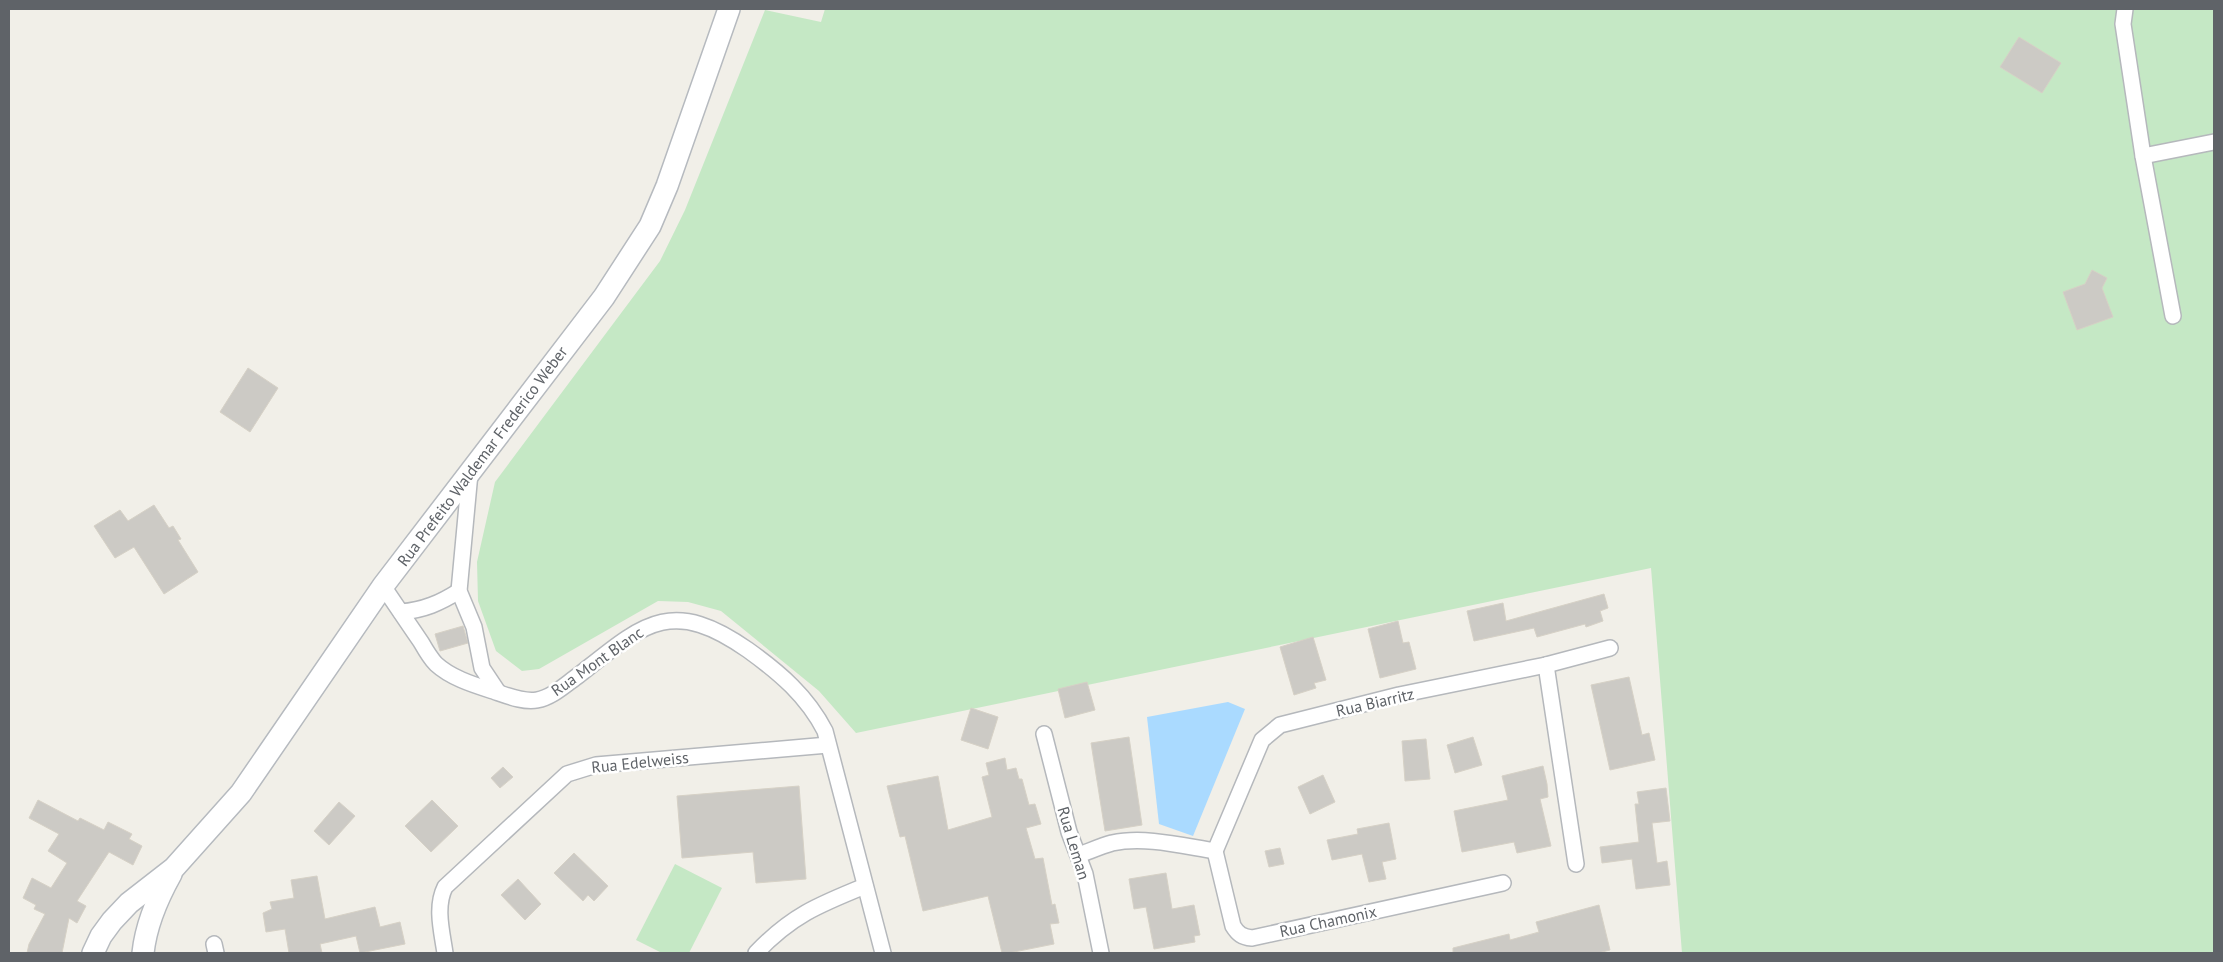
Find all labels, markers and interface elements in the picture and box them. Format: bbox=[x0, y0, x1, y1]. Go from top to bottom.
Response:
street label: Rua Prefeito Waldemar Frederico Weber bbox=[393, 342, 572, 570]
street label: Rua Mont Blanc bbox=[547, 622, 647, 700]
street label: Rua Biarritz bbox=[1334, 683, 1416, 721]
street label: Rua Edelweiss bbox=[590, 747, 690, 777]
street label: Rua Leman bbox=[1053, 804, 1095, 882]
street label: Rua Chamonix bbox=[1278, 901, 1378, 941]

